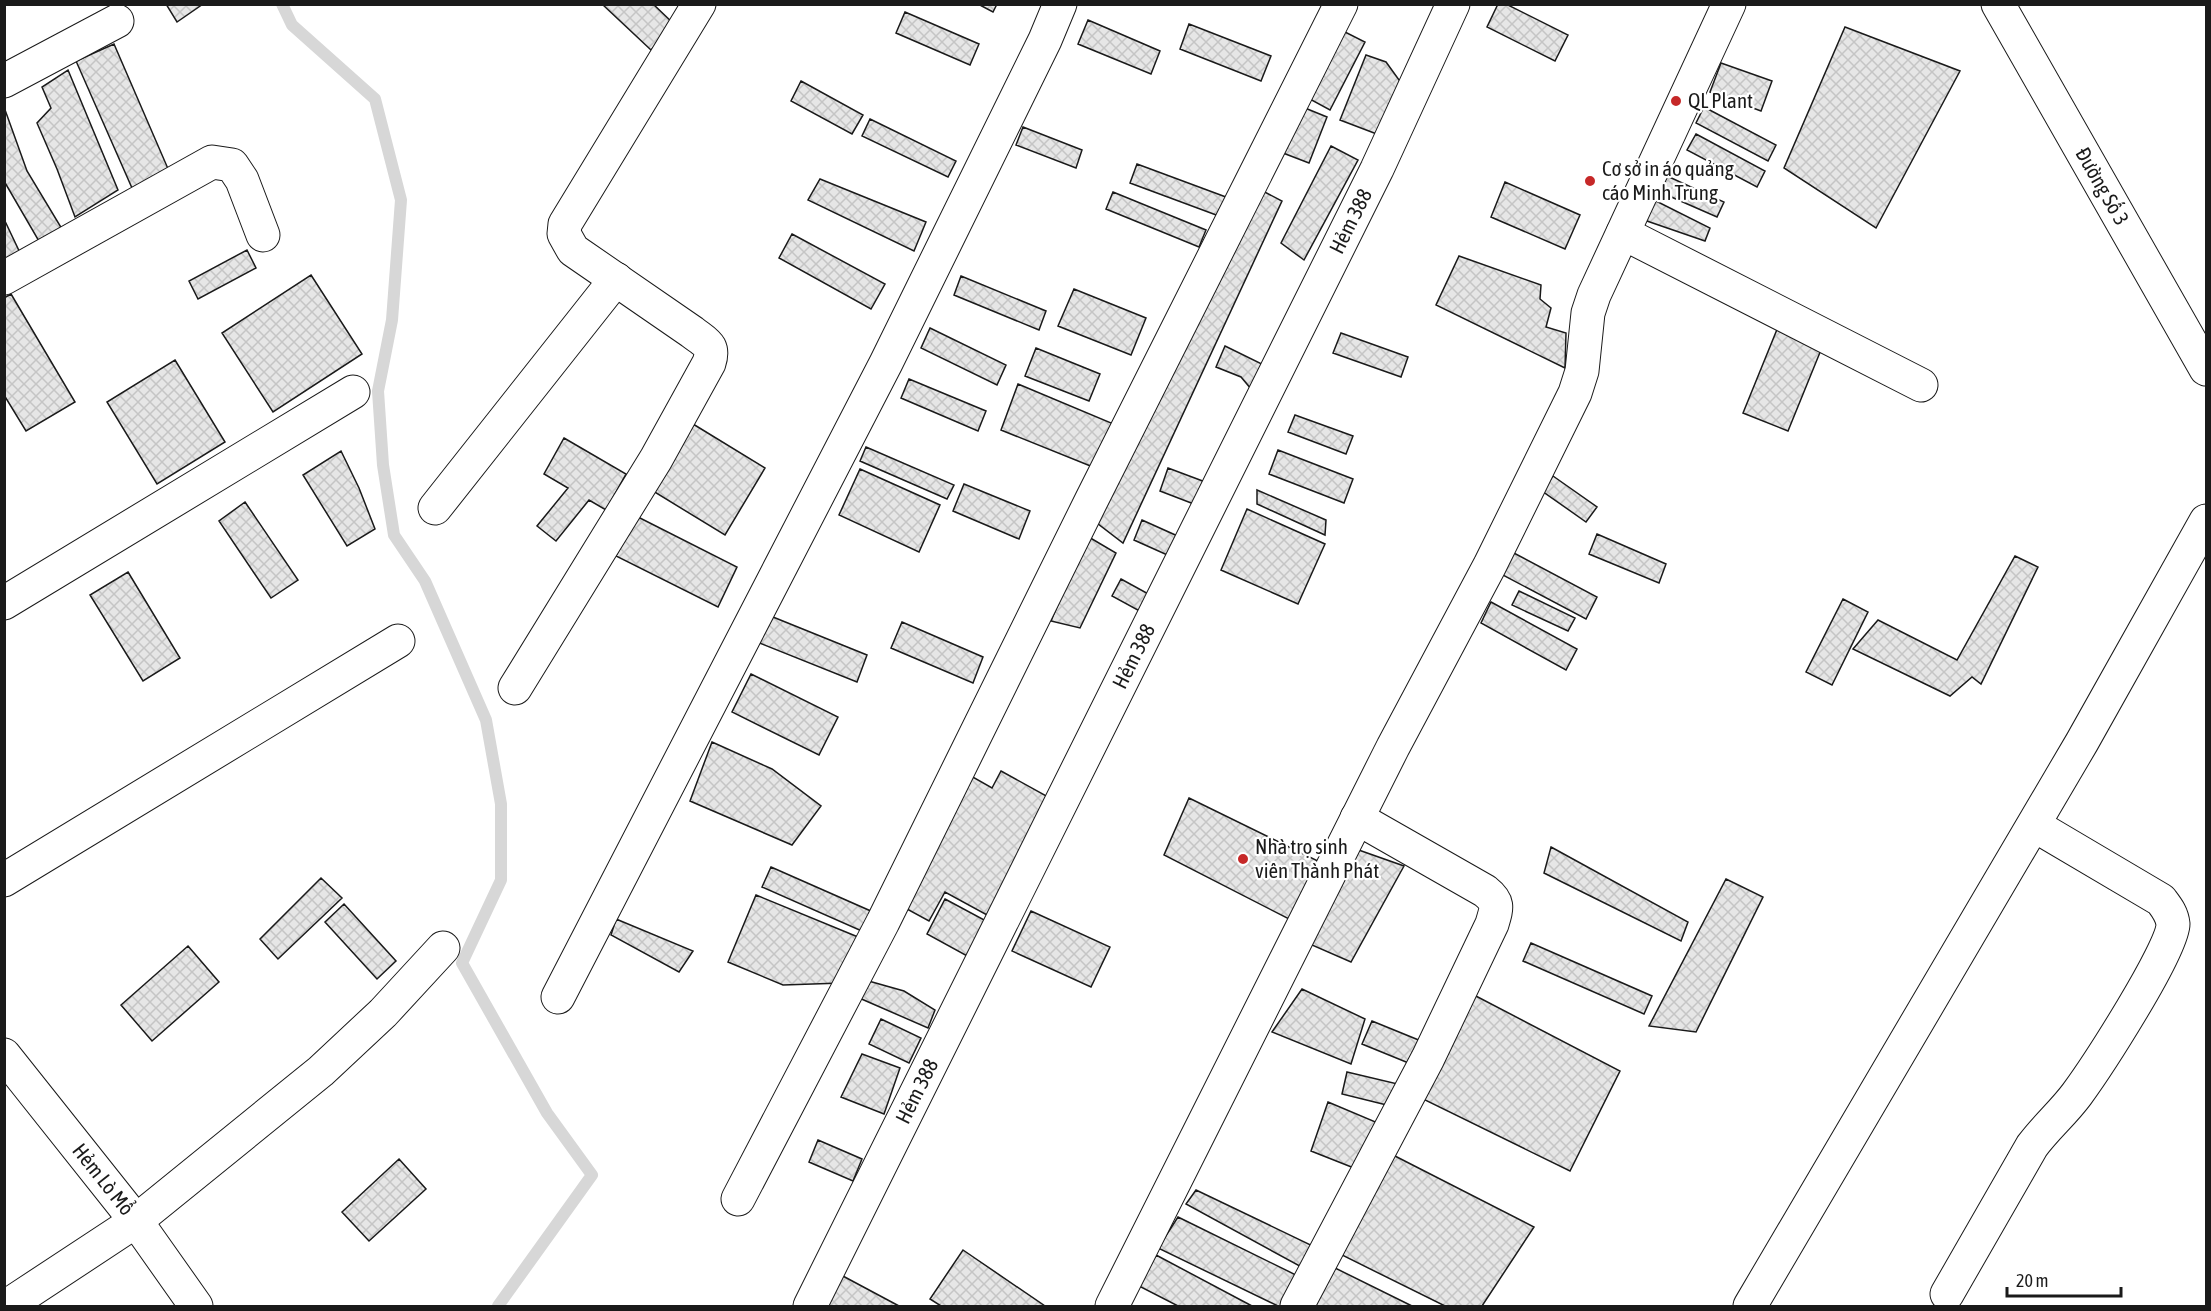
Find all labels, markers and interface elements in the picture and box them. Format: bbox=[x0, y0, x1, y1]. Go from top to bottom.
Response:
place label: QL Plant bbox=[1688, 88, 1753, 112]
marker: QL Plant bbox=[1669, 94, 1683, 108]
street label: Đường Số 3 bbox=[2071, 143, 2134, 229]
place label: Cơ sở in áo quảng cáo Minh Trung bbox=[1602, 156, 1734, 204]
marker: Cơ sở in áo quảng cáo Minh Trung bbox=[1583, 174, 1597, 188]
street label: Hẻm 388 bbox=[1324, 184, 1376, 257]
street label: Hẻm 388 bbox=[1107, 619, 1159, 692]
place label: Nhà trọ sinh viên Thành Phát bbox=[1255, 834, 1379, 882]
marker: Nhà trọ sinh viên Thành Phát bbox=[1236, 852, 1250, 866]
street label: Hẻm 388 bbox=[890, 1054, 942, 1127]
street label: Hẻm Lò Mổ bbox=[68, 1138, 139, 1219]
scale bar bbox=[2007, 1260, 2121, 1298]
text: 20 m bbox=[2016, 1270, 2048, 1291]

